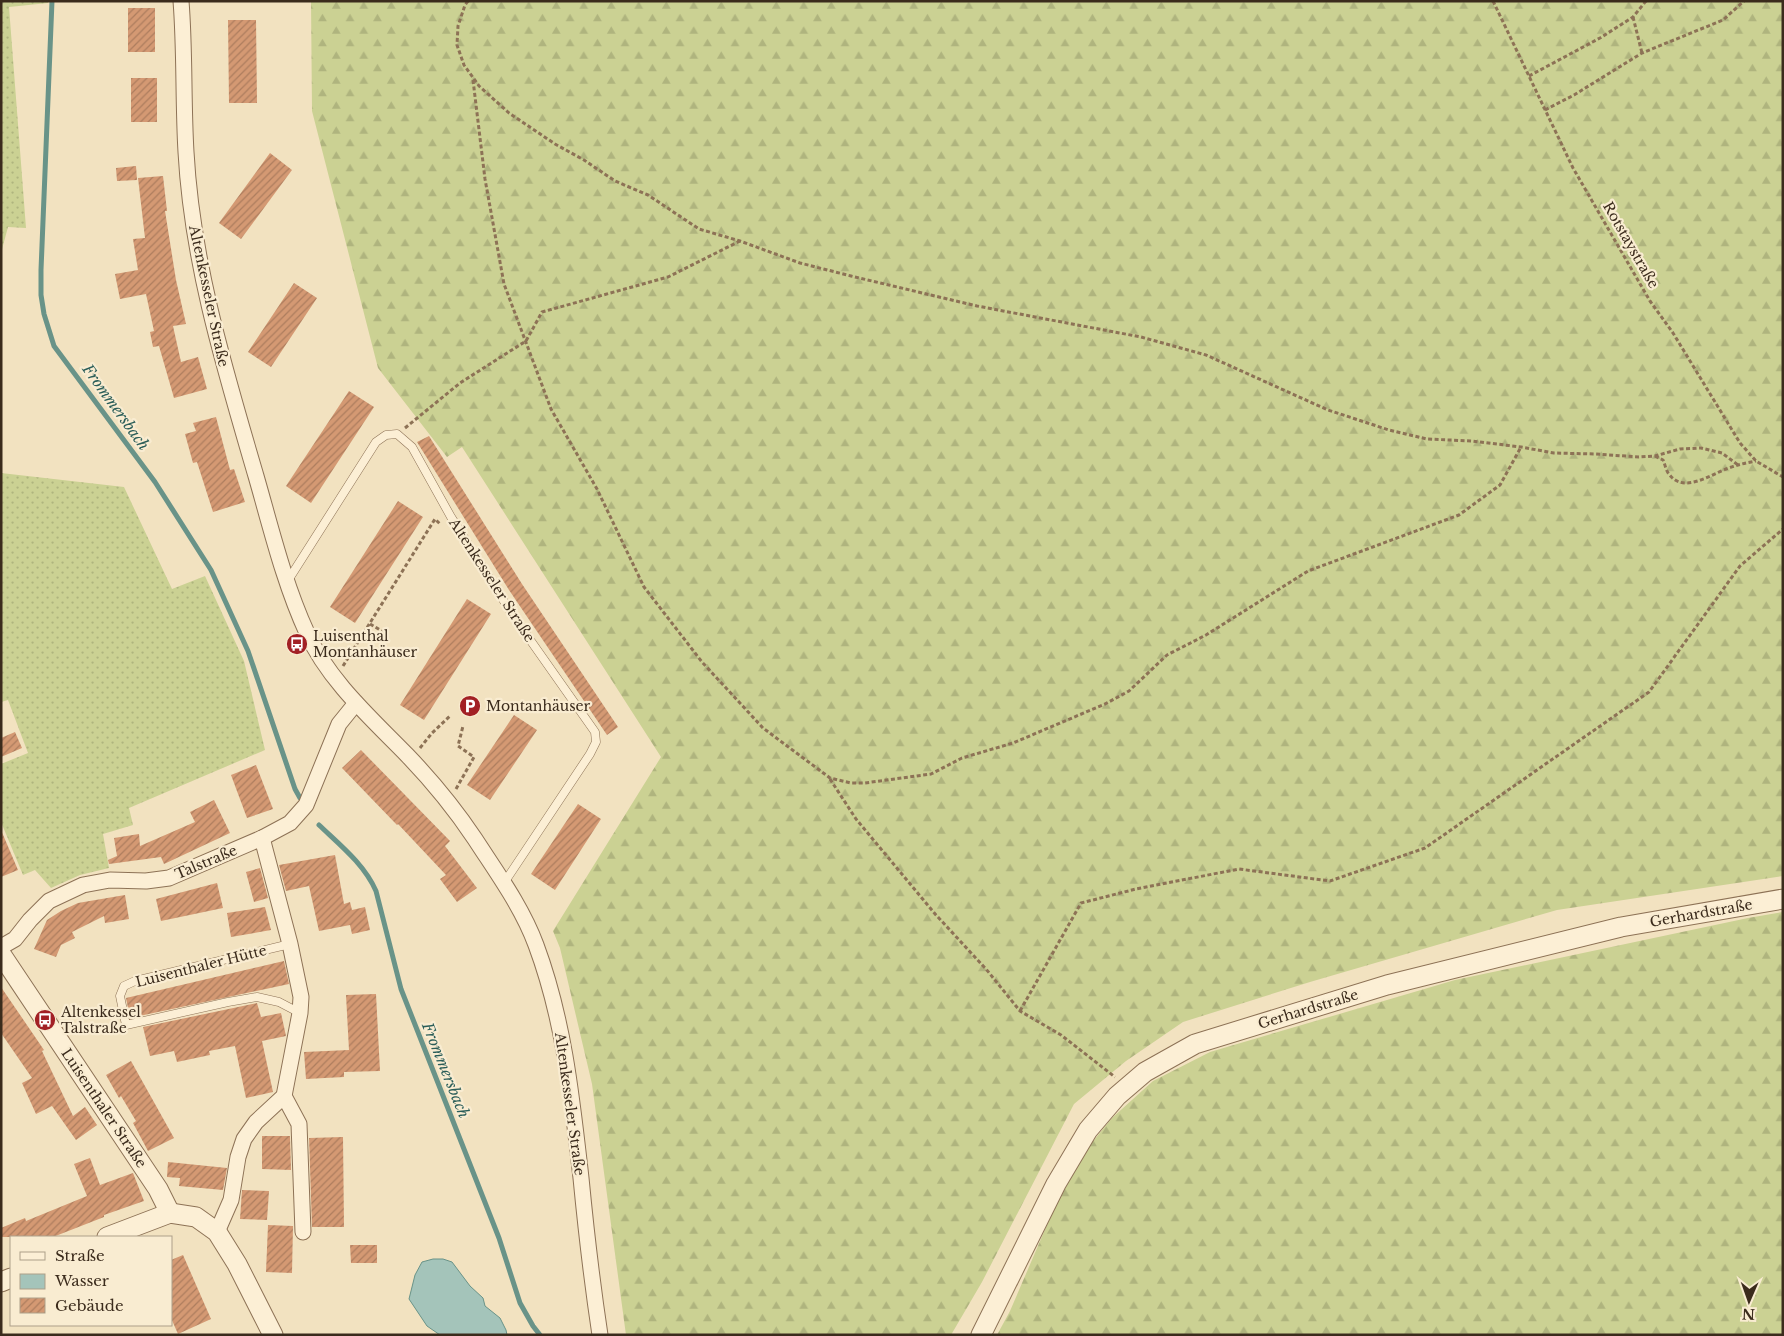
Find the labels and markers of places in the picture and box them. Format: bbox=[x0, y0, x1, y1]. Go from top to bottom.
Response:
place label: Luisenthal Montanhäuser bbox=[313, 627, 418, 661]
bus stop icon: Luisenthal Montanhäuser bbox=[285, 632, 309, 656]
parking icon: Montanhäuser bbox=[458, 694, 482, 718]
place label: Montanhäuser bbox=[486, 697, 591, 715]
place label: Altenkessel Talstraße bbox=[60, 1003, 141, 1037]
bus stop icon: Altenkessel Talstraße bbox=[33, 1008, 57, 1032]

